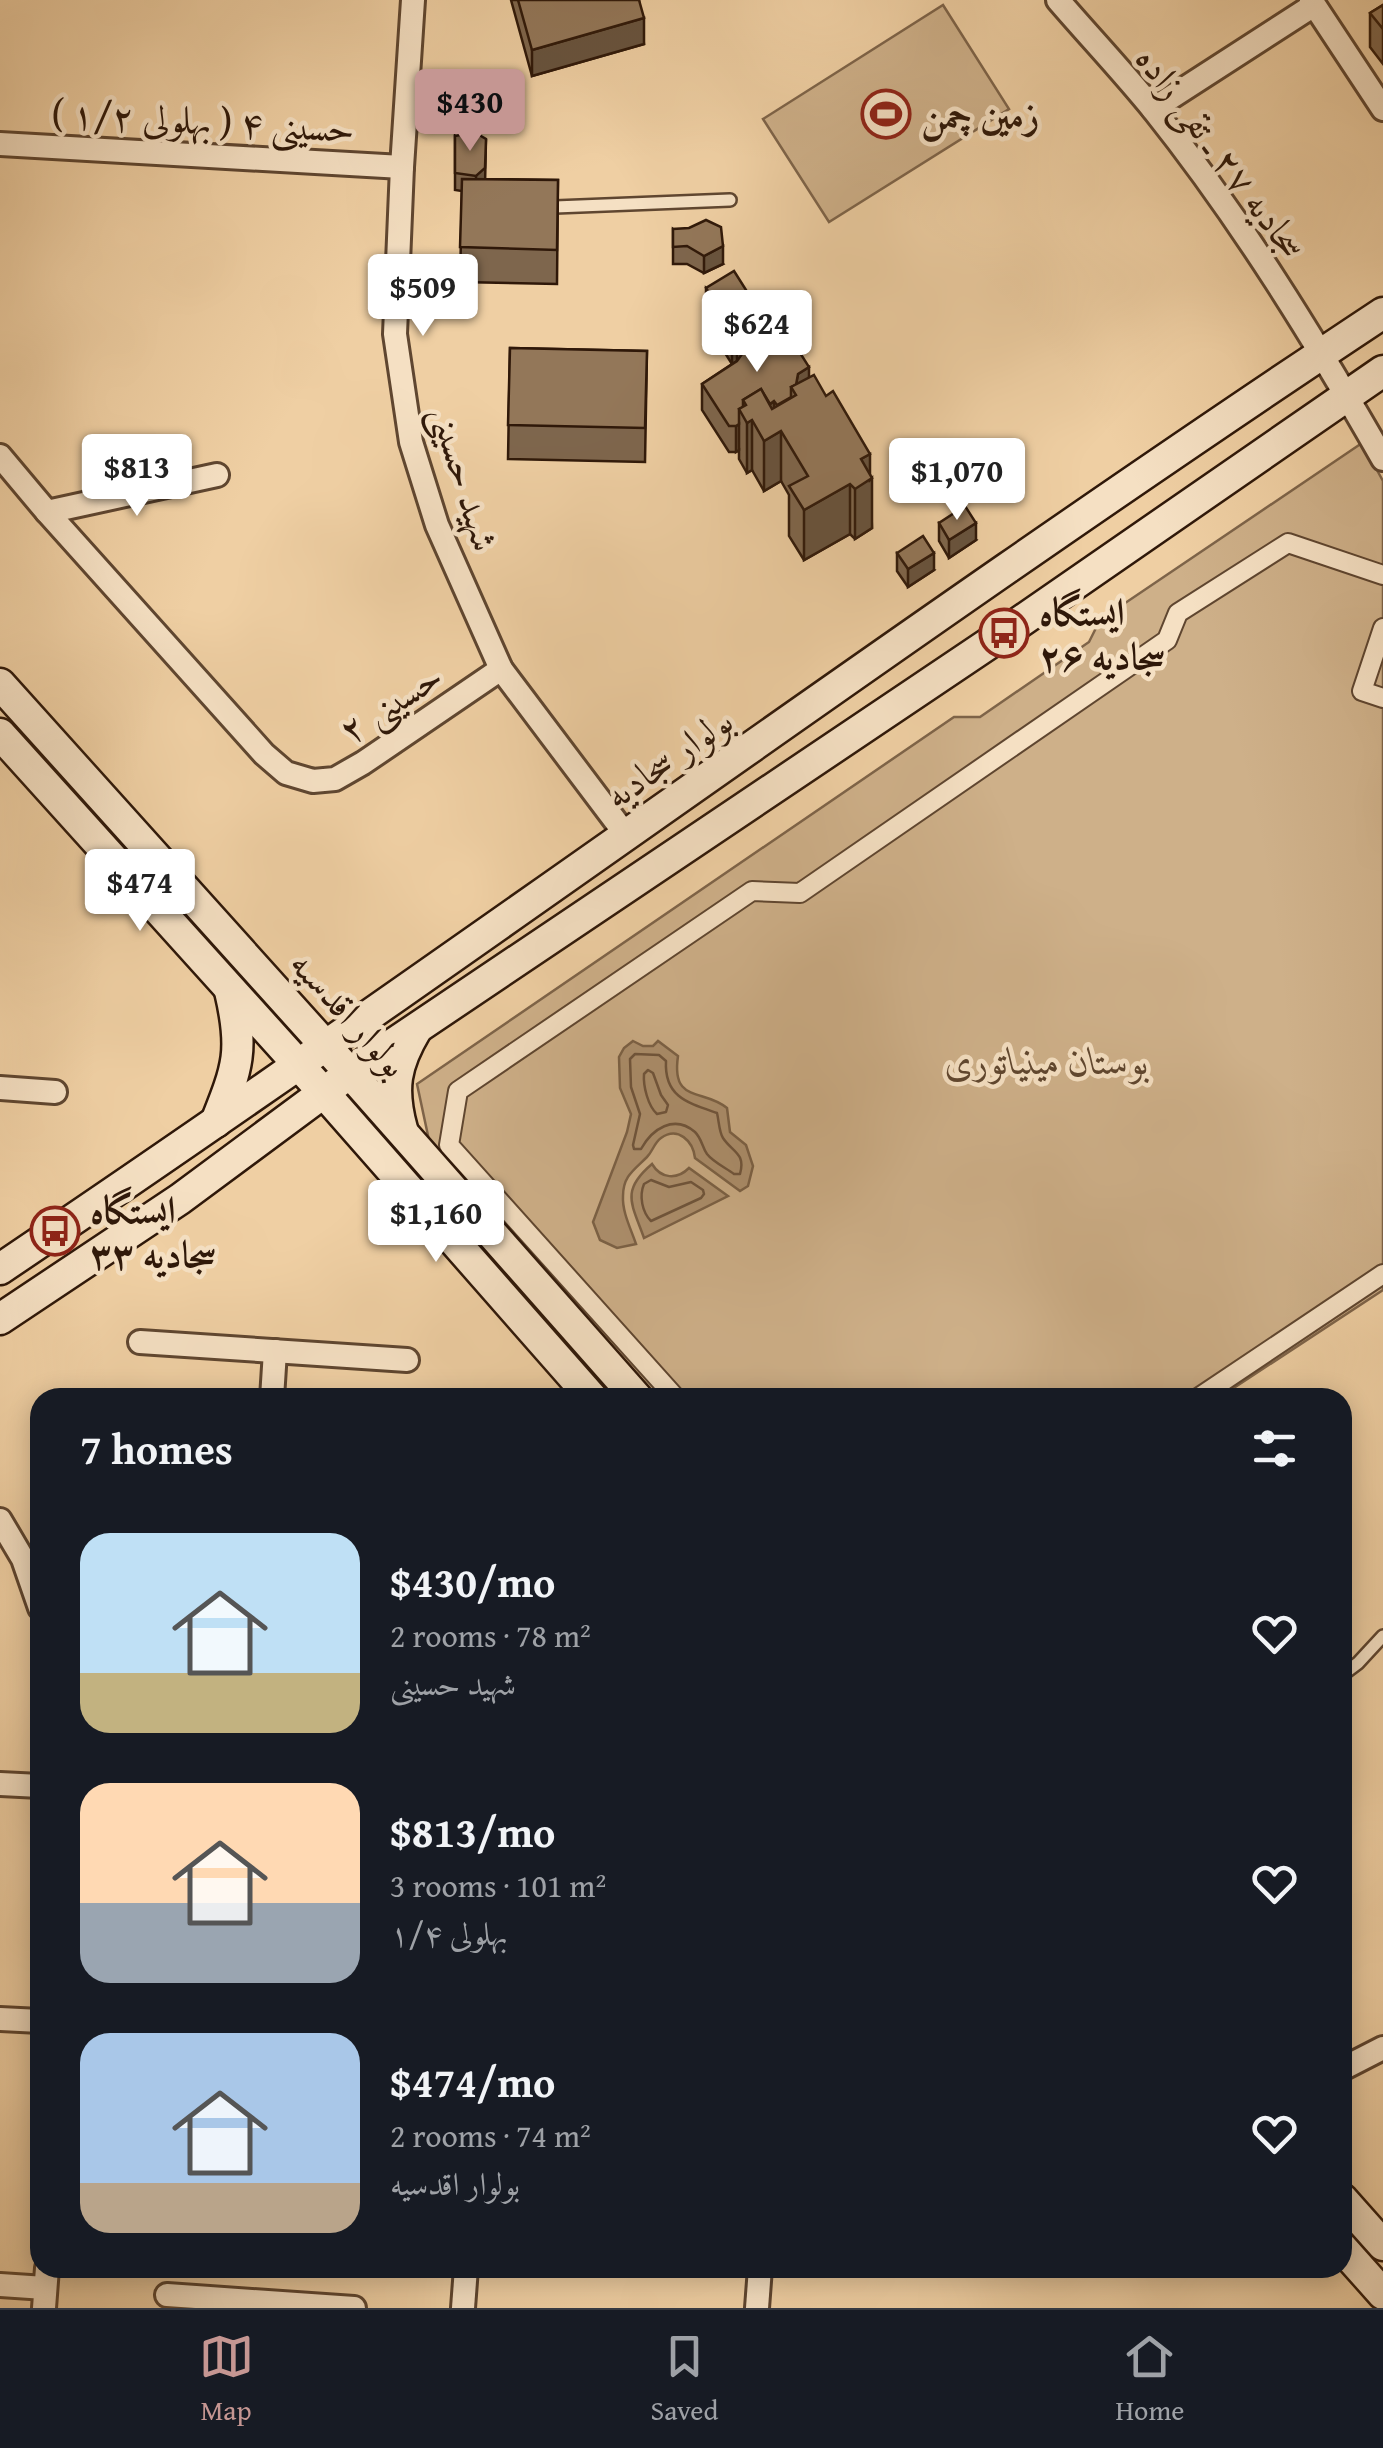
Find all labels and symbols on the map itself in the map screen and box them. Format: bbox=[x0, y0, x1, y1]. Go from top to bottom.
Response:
street label: سجادیه ۲۷ ـ تقی زاده bbox=[1122, 33, 1321, 271]
pin: $430 bbox=[411, 69, 529, 154]
street label: حسینی ۴ ( بهلولی ۱/۲ ) bbox=[50, 84, 356, 156]
place label: زمین چمن bbox=[921, 86, 1039, 142]
sports icon: زمین چمن bbox=[860, 88, 912, 140]
pin: $509 bbox=[364, 254, 482, 339]
pin: $624 bbox=[698, 290, 816, 375]
street label: شهید حسینی bbox=[417, 398, 515, 558]
pin: $813 bbox=[78, 434, 196, 519]
pin: $1,070 bbox=[876, 438, 1038, 523]
place label: ایستگاه سجادیه ۲۶ bbox=[1039, 583, 1166, 683]
bus stop icon: ایستگاه سجادیه ۲۶ bbox=[978, 607, 1030, 659]
street label: حسینی ۲ bbox=[327, 647, 453, 757]
street label: بولوار سجادیه bbox=[592, 692, 744, 822]
pin: $474 bbox=[81, 849, 199, 934]
street label: بولوار اقدسیه bbox=[278, 937, 422, 1089]
park label: بوستان مینیاتوری bbox=[944, 1032, 1150, 1088]
pin: $1,160 bbox=[355, 1180, 517, 1265]
place label: ایستگاه سجادیه ۳۳ bbox=[90, 1181, 217, 1281]
bus stop icon: ایستگاه سجادیه ۳۳ bbox=[29, 1205, 81, 1257]

